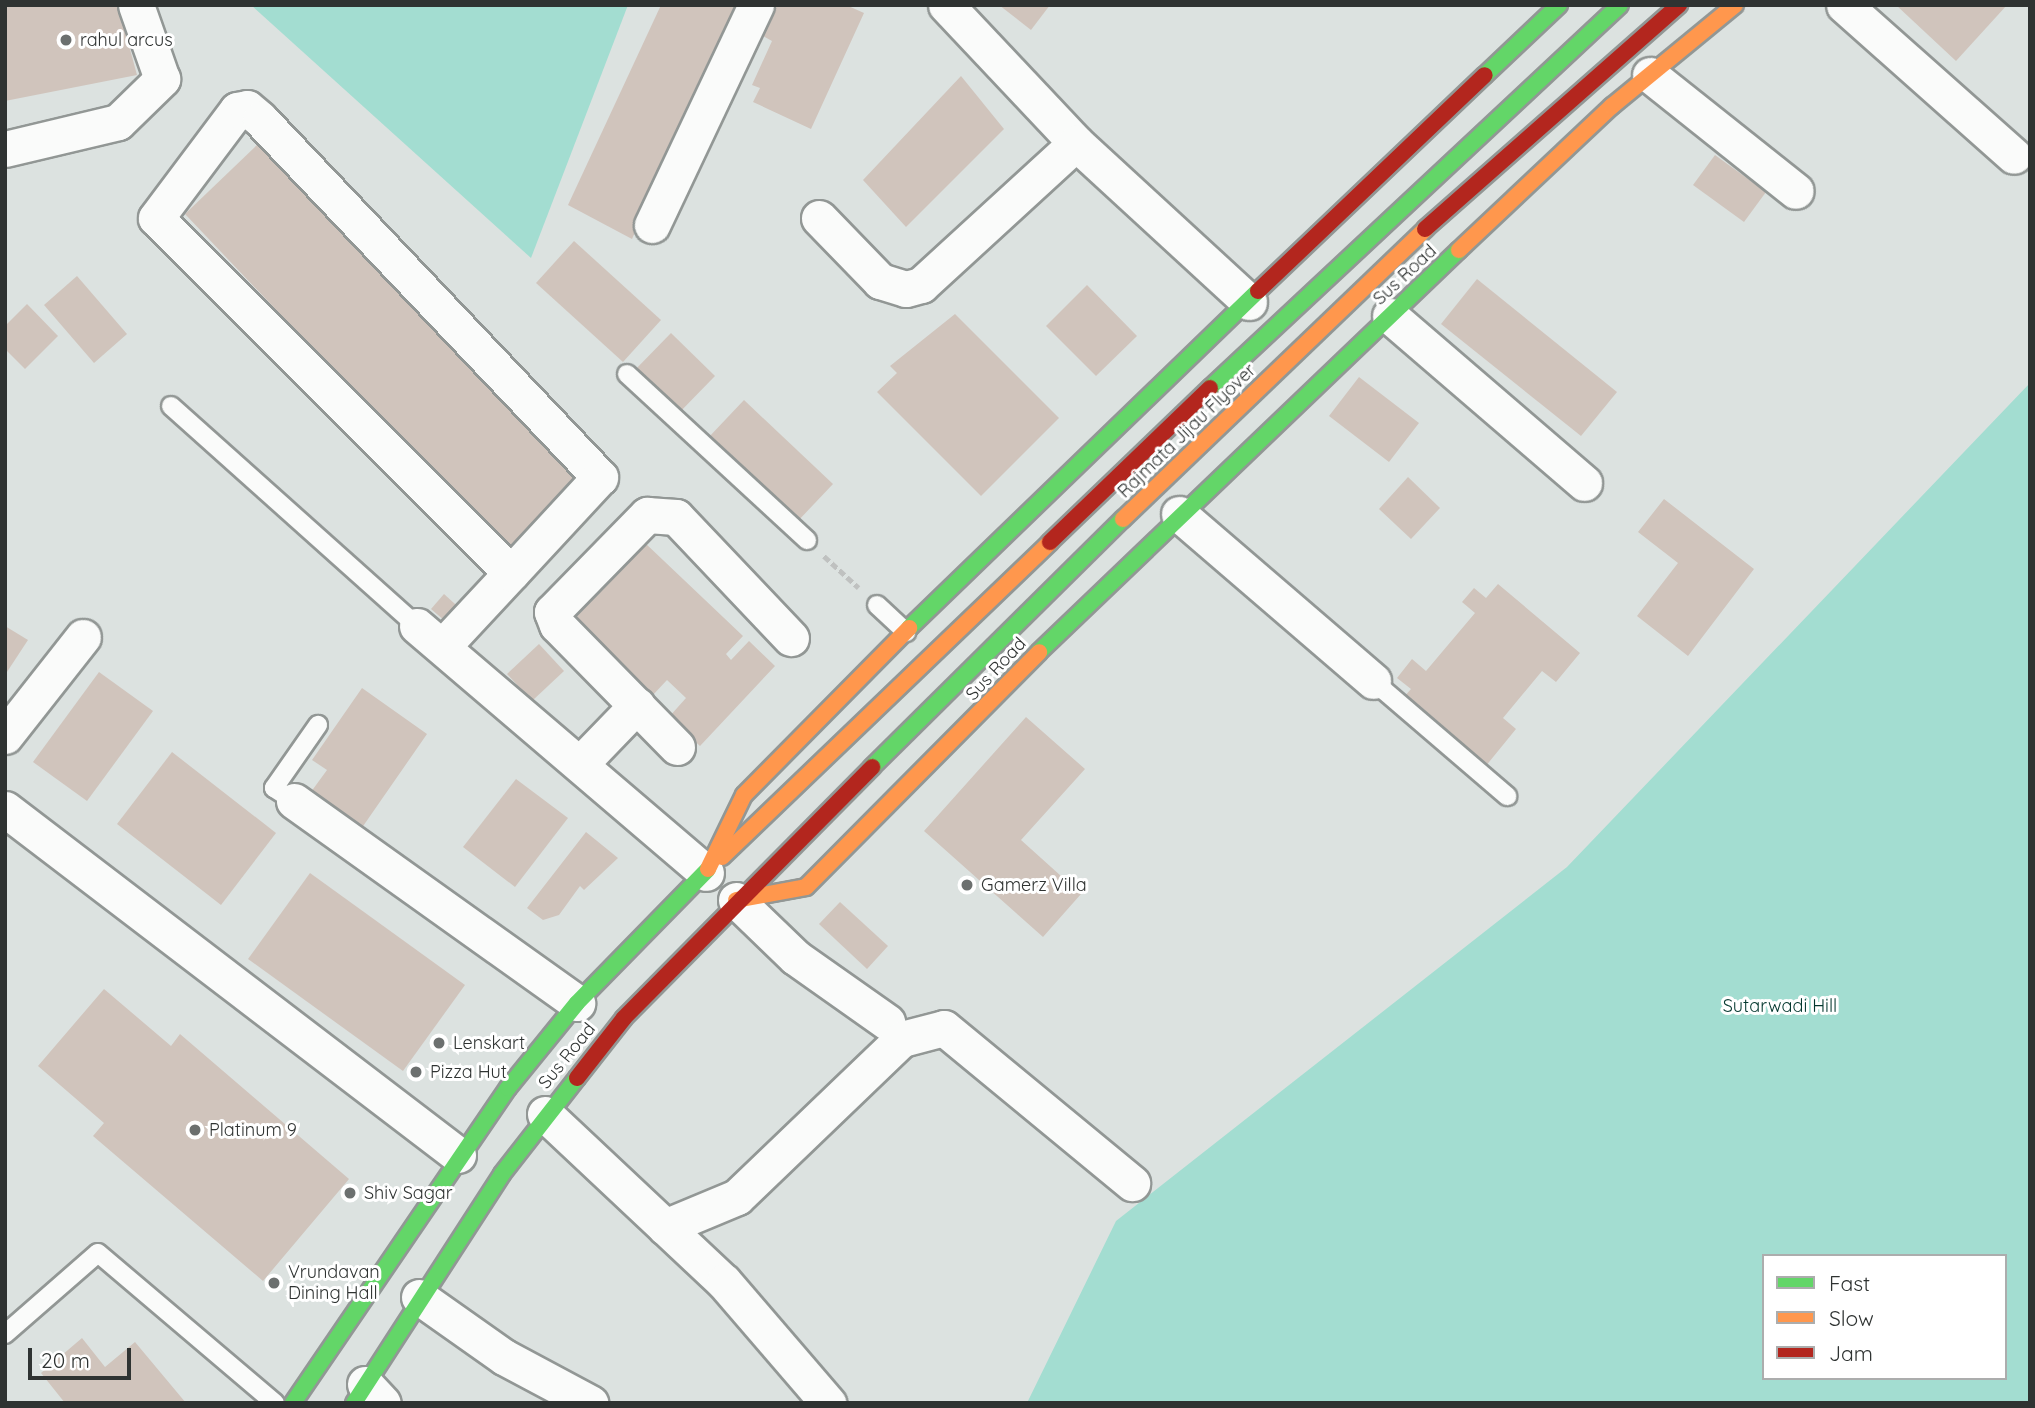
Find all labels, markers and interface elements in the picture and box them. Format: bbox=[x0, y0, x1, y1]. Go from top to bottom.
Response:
place label: rahul arcus bbox=[80, 29, 173, 51]
marker: rahul arcus bbox=[58, 32, 74, 48]
street label: Sus Road bbox=[1369, 240, 1441, 310]
street label: Rajmata Jijau Flyover bbox=[1113, 359, 1261, 503]
street label: Sus Road bbox=[961, 633, 1031, 705]
place label: Gamerz Villa bbox=[981, 874, 1087, 896]
marker: Gamerz Villa bbox=[959, 877, 975, 893]
park label: Sutarwadi Hill bbox=[1723, 995, 1837, 1017]
street label: Sus Road bbox=[534, 1019, 600, 1093]
place label: Lenskart bbox=[453, 1032, 525, 1054]
marker: Lenskart bbox=[431, 1035, 447, 1051]
place label: Pizza Hut bbox=[430, 1061, 507, 1083]
marker: Pizza Hut bbox=[408, 1064, 424, 1080]
place label: Platinum 9 bbox=[209, 1119, 297, 1141]
marker: Platinum 9 bbox=[187, 1122, 203, 1138]
place label: Shiv Sagar bbox=[364, 1182, 453, 1204]
marker: Shiv Sagar bbox=[342, 1185, 358, 1201]
legend bbox=[1762, 1254, 2007, 1380]
place label: Vrundavan Dining Hall bbox=[288, 1262, 380, 1304]
text: Fast bbox=[1829, 1270, 1870, 1296]
marker: Vrundavan Dining Hall bbox=[266, 1275, 282, 1291]
text: Slow bbox=[1829, 1305, 1874, 1331]
scale bar bbox=[32, 1334, 135, 1378]
text: Jam bbox=[1829, 1340, 1873, 1366]
text: 20 m bbox=[41, 1347, 90, 1373]

